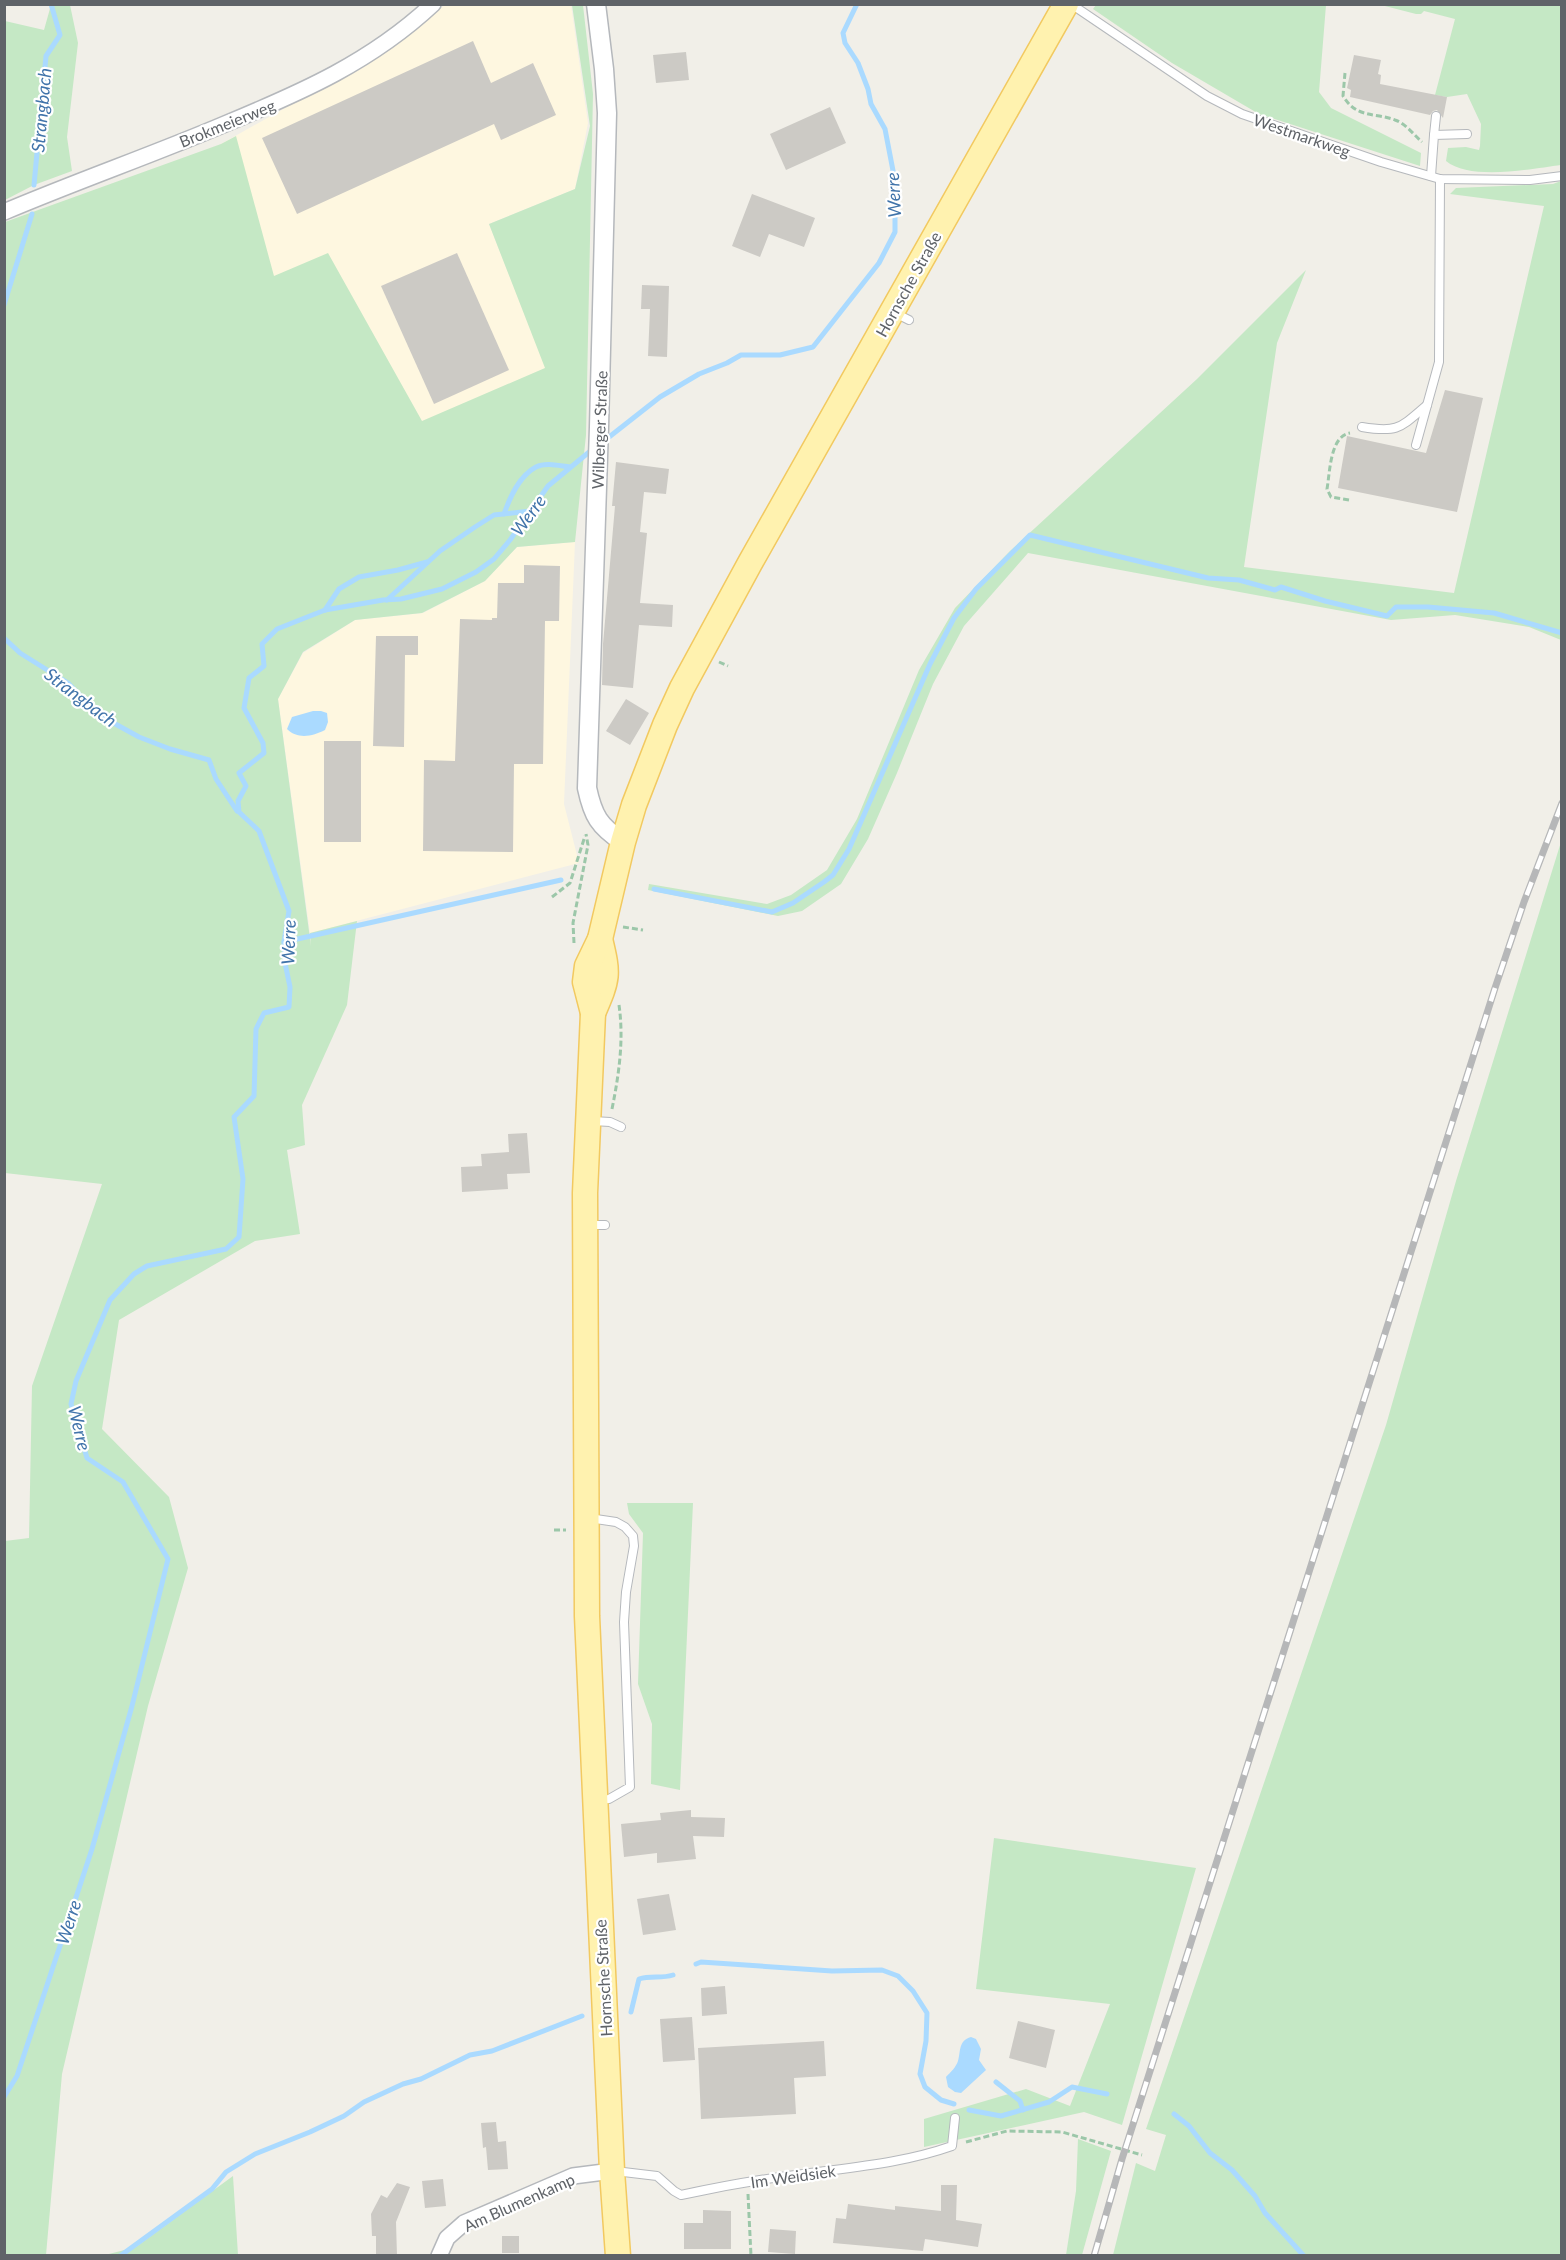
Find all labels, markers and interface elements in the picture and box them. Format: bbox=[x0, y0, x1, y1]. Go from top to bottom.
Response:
water label: Strangbach bbox=[26, 67, 56, 153]
street label: Brokmeierweg bbox=[176, 95, 278, 151]
street label: Westmarkweg bbox=[1251, 110, 1353, 160]
water label: Werre bbox=[881, 172, 905, 218]
street label: Hornsche Straße bbox=[871, 228, 945, 340]
street label: Wilberger Straße bbox=[587, 370, 611, 490]
water label: Werre bbox=[506, 490, 550, 540]
water label: Strangbach bbox=[41, 663, 121, 731]
water label: Werre bbox=[276, 919, 300, 965]
water label: Werre bbox=[64, 1403, 96, 1453]
water label: Werre bbox=[51, 1897, 85, 1947]
street label: Hornsche Straße bbox=[590, 1919, 616, 2037]
street label: Im Weidsiek bbox=[749, 2161, 838, 2191]
street label: Am Blumenkamp bbox=[460, 2169, 578, 2235]

